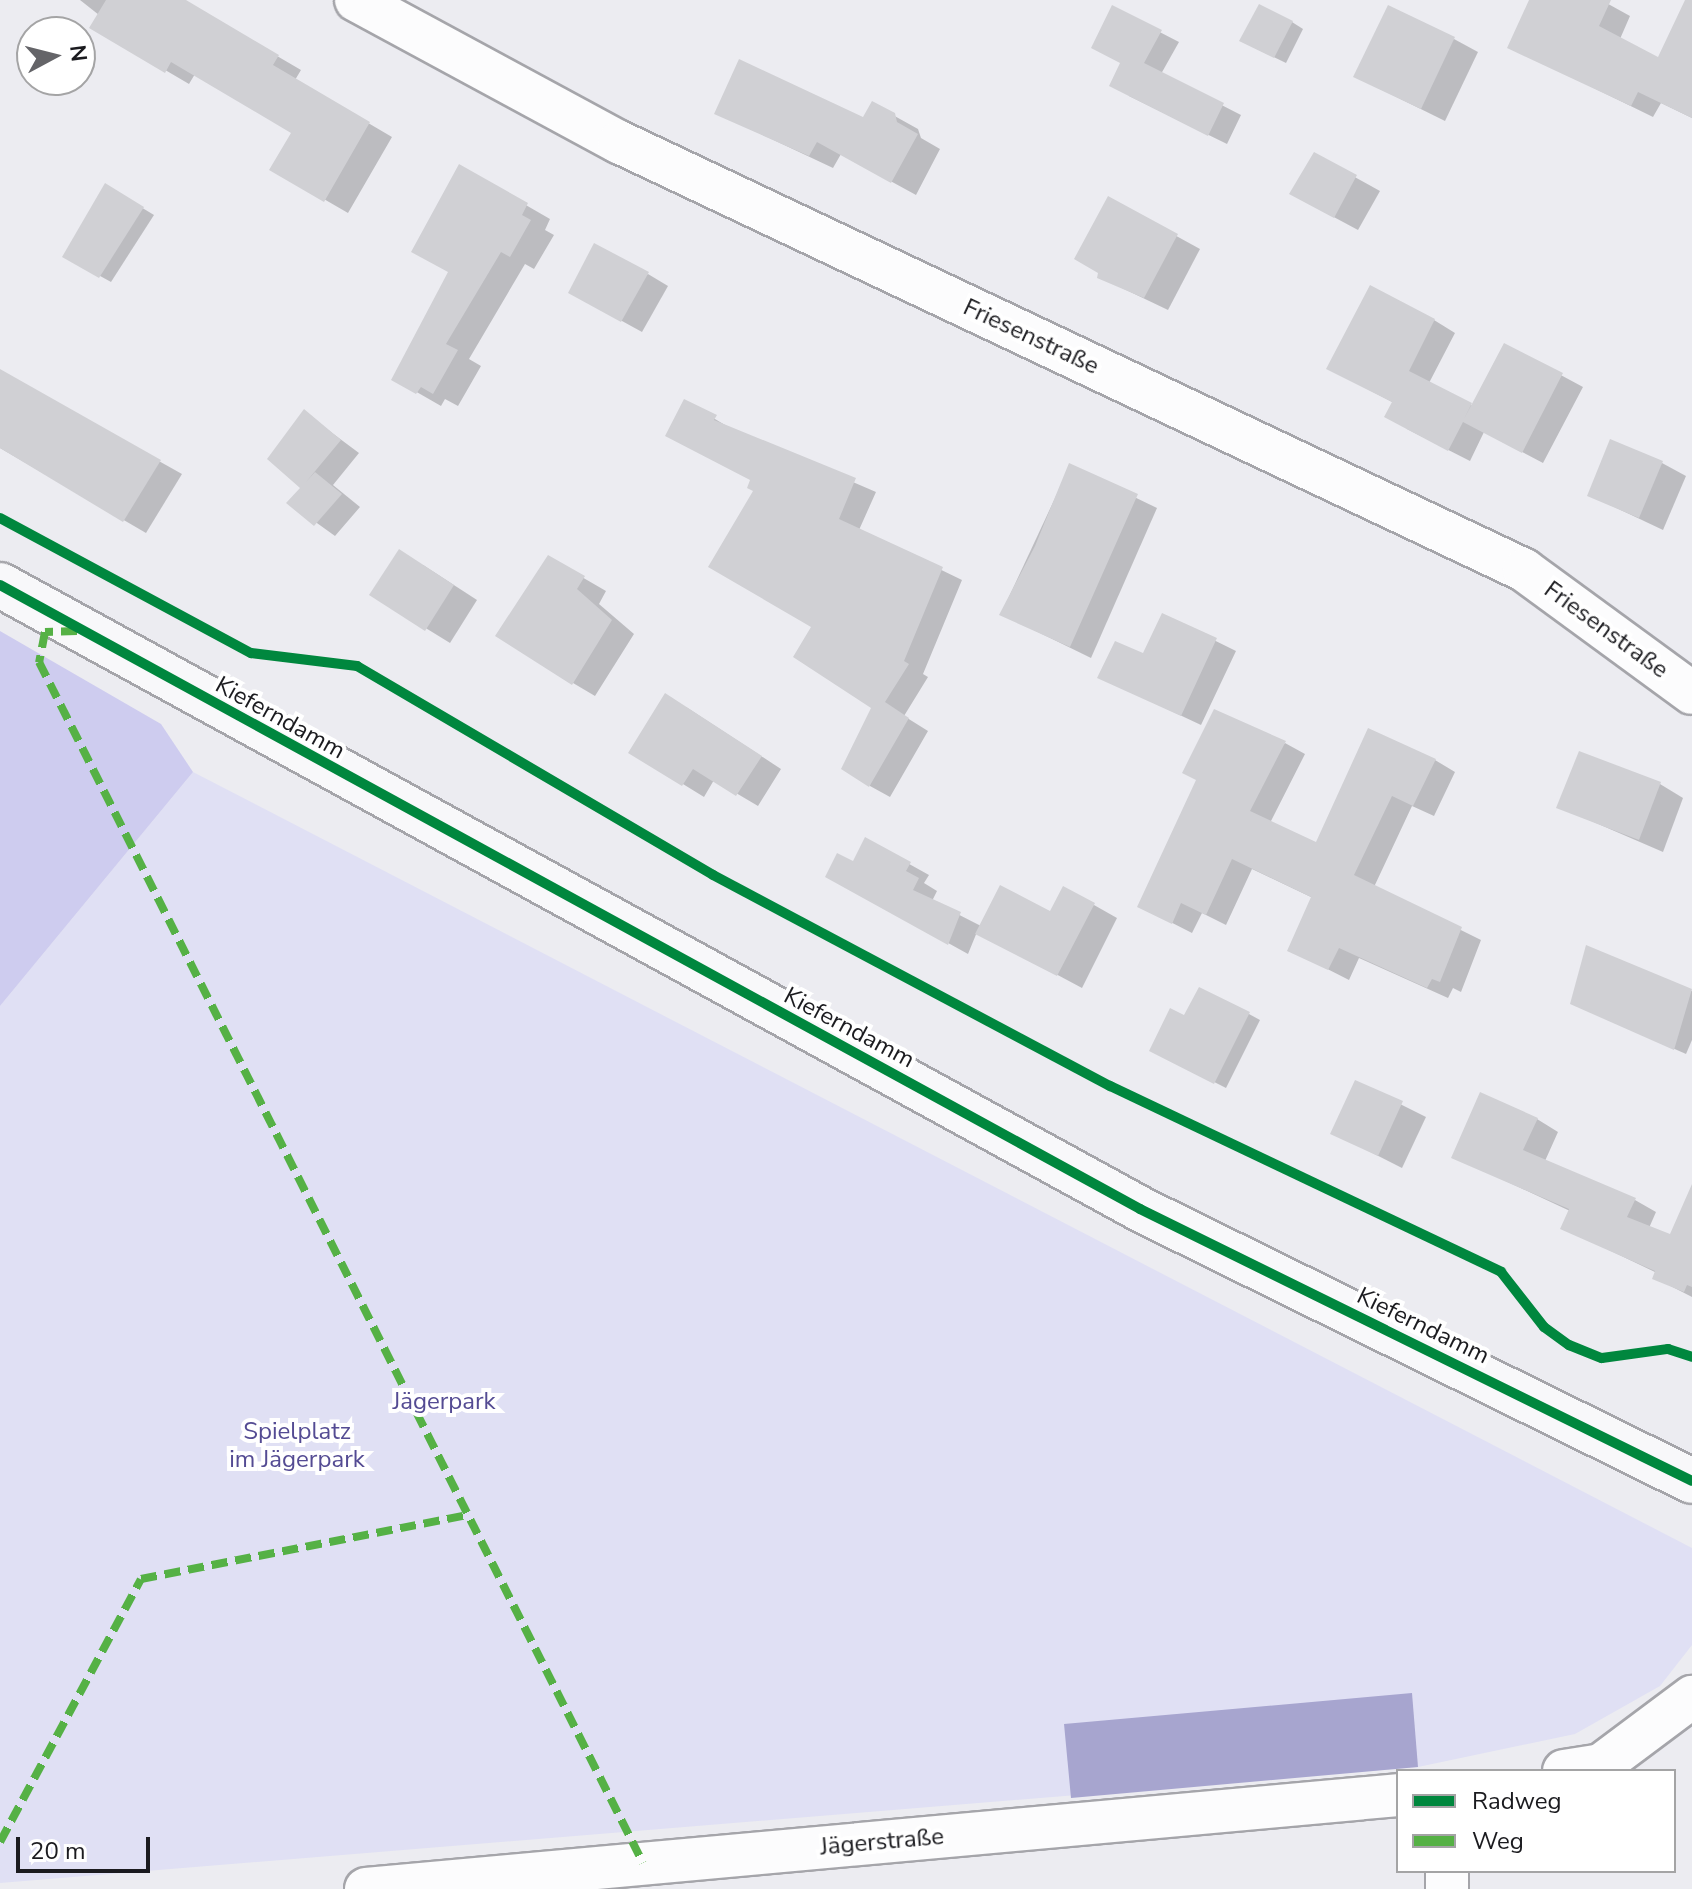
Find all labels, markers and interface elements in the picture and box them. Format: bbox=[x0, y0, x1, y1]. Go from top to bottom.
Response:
north arrow bbox=[16, 16, 96, 96]
text: N bbox=[62, 43, 94, 63]
street label: Friesenstraße bbox=[959, 293, 1103, 381]
street label: Friesenstraße bbox=[1538, 575, 1674, 685]
street label: Kieferndamm bbox=[210, 671, 350, 765]
street label: Kieferndamm bbox=[779, 982, 919, 1074]
street label: Kieferndamm bbox=[1352, 1282, 1494, 1370]
park label: Jägerpark bbox=[392, 1388, 496, 1416]
park label: Spielplatz im Jägerpark bbox=[229, 1418, 365, 1474]
legend bbox=[1396, 1769, 1676, 1873]
text: Radweg bbox=[1472, 1785, 1562, 1817]
scale bar bbox=[20, 1821, 154, 1871]
street label: Jägerstraße bbox=[819, 1822, 945, 1862]
text: Weg bbox=[1472, 1825, 1524, 1857]
text: 20 m bbox=[30, 1835, 86, 1867]

